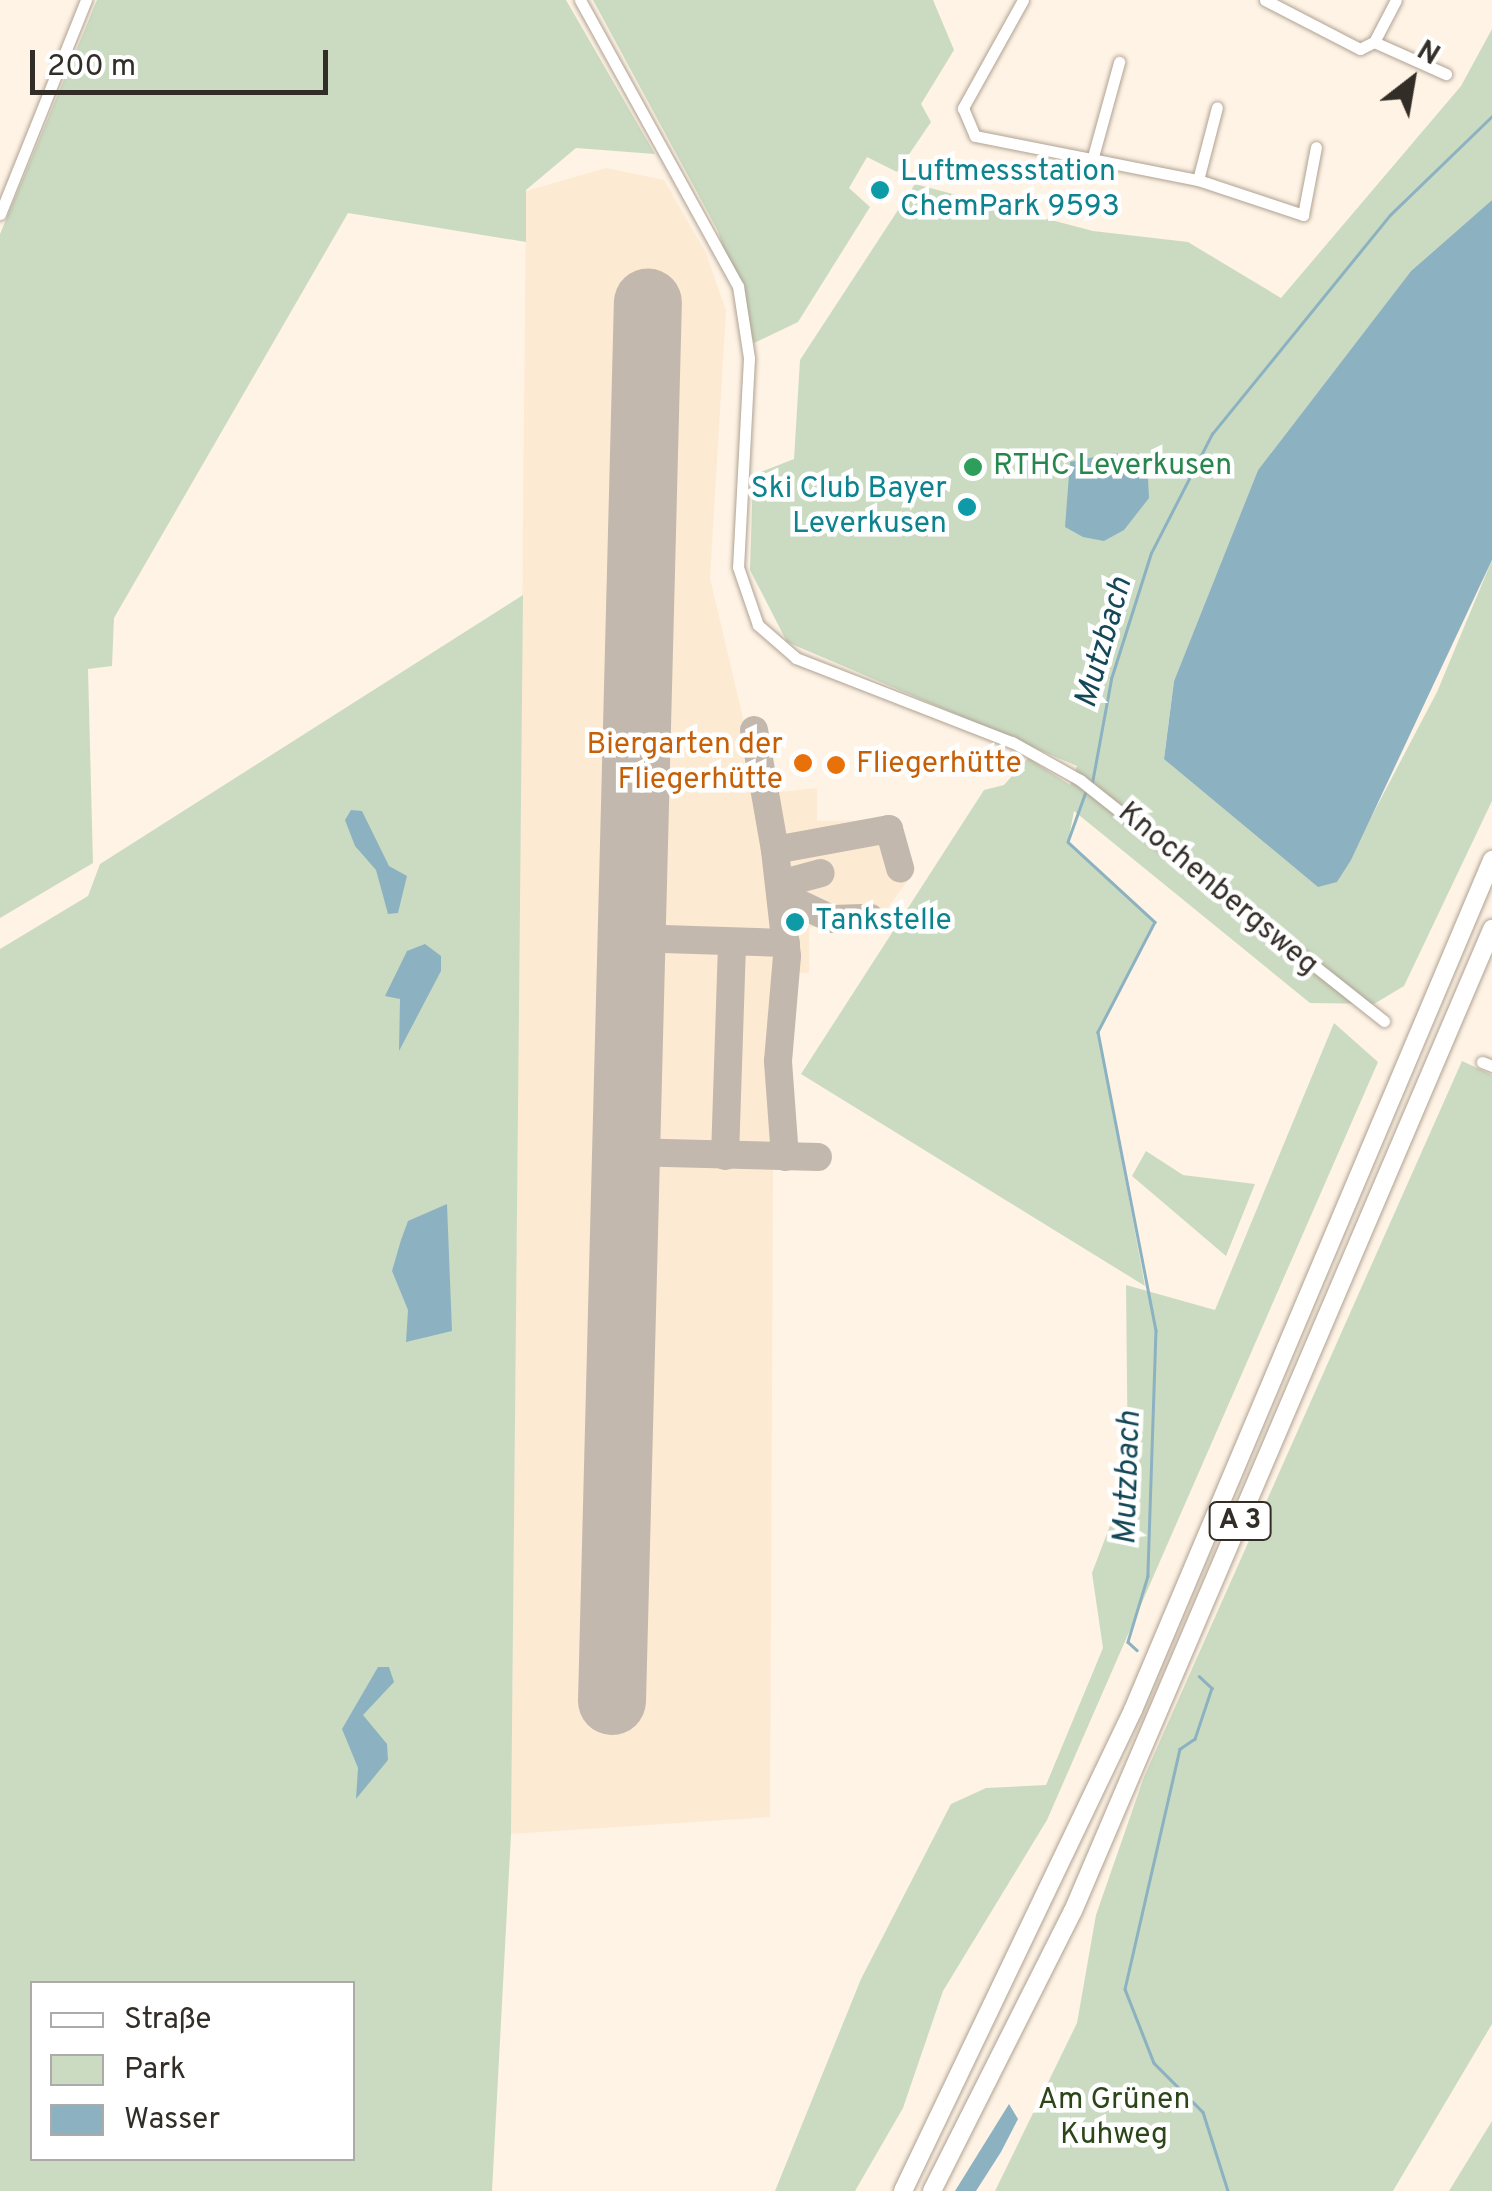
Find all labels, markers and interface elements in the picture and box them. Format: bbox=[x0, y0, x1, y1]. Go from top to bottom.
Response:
scale bar bbox=[35, 30, 332, 92]
north arrow bbox=[1362, 30, 1462, 130]
text: N bbox=[1410, 34, 1445, 75]
text: 200 m bbox=[47, 49, 136, 86]
place label: Luftmessstation ChemPark 9593 bbox=[900, 155, 1120, 226]
marker: Luftmessstation ChemPark 9593 bbox=[869, 179, 891, 201]
place label: RTHC Leverkusen bbox=[993, 449, 1232, 485]
marker: RTHC Leverkusen bbox=[962, 456, 984, 478]
place label: Ski Club Bayer Leverkusen bbox=[751, 472, 947, 542]
marker: Ski Club Bayer Leverkusen bbox=[956, 496, 978, 518]
water label: Mutzbach bbox=[1068, 573, 1142, 713]
place label: Biergarten der Fliegerhütte bbox=[587, 728, 783, 798]
place label: Fliegerhütte bbox=[856, 747, 1022, 783]
marker: Biergarten der Fliegerhütte bbox=[792, 752, 814, 774]
marker: Fliegerhütte bbox=[825, 754, 847, 776]
street label: Knochenbergsweg bbox=[1110, 796, 1324, 984]
place label: Tankstelle bbox=[815, 904, 952, 940]
marker: Tankstelle bbox=[784, 911, 806, 933]
water label: Mutzbach bbox=[1107, 1410, 1151, 1546]
road number: A 3 bbox=[1208, 1498, 1272, 1544]
legend bbox=[30, 1981, 355, 2161]
text: Straße bbox=[124, 2002, 211, 2039]
text: Park bbox=[124, 2052, 186, 2089]
park label: Am Grünen Kuhweg bbox=[1038, 2083, 1190, 2154]
text: Wasser bbox=[124, 2102, 220, 2139]

